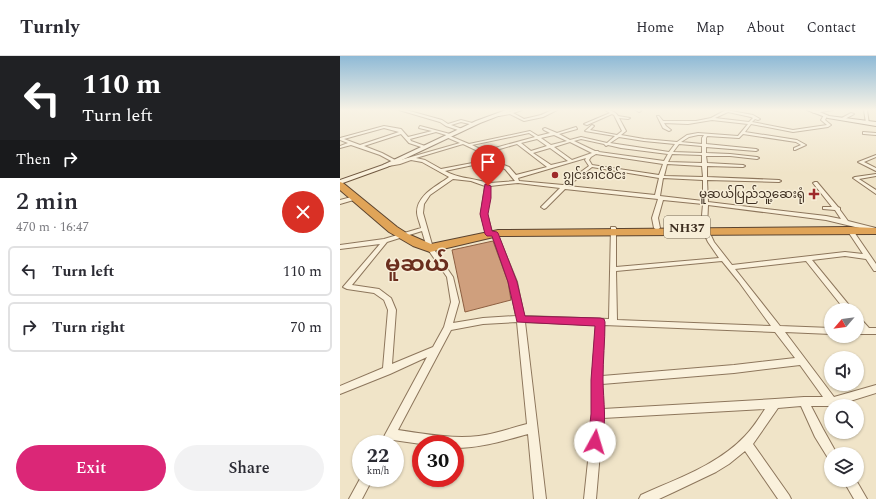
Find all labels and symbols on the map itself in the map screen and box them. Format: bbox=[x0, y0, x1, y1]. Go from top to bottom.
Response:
pin bbox=[471, 145, 505, 186]
place label: ၵျွင်းၵၢင်ဝဵင်း bbox=[563, 166, 626, 186]
marker: ၵျွင်းၵၢင်ဝဵင်း bbox=[550, 170, 560, 180]
place label: မူဆယ်ပြည်သူ့ဆေးရုံ bbox=[699, 185, 805, 204]
marker: မူဆယ်ပြည်သူ့ဆေးရုံ bbox=[808, 188, 820, 200]
road number: NH37 bbox=[664, 216, 710, 238]
district label: မူဆယ် bbox=[385, 248, 449, 281]
north arrow bbox=[824, 303, 864, 343]
position arrow bbox=[574, 421, 616, 463]
speed limit sign: 30 bbox=[412, 435, 464, 487]

